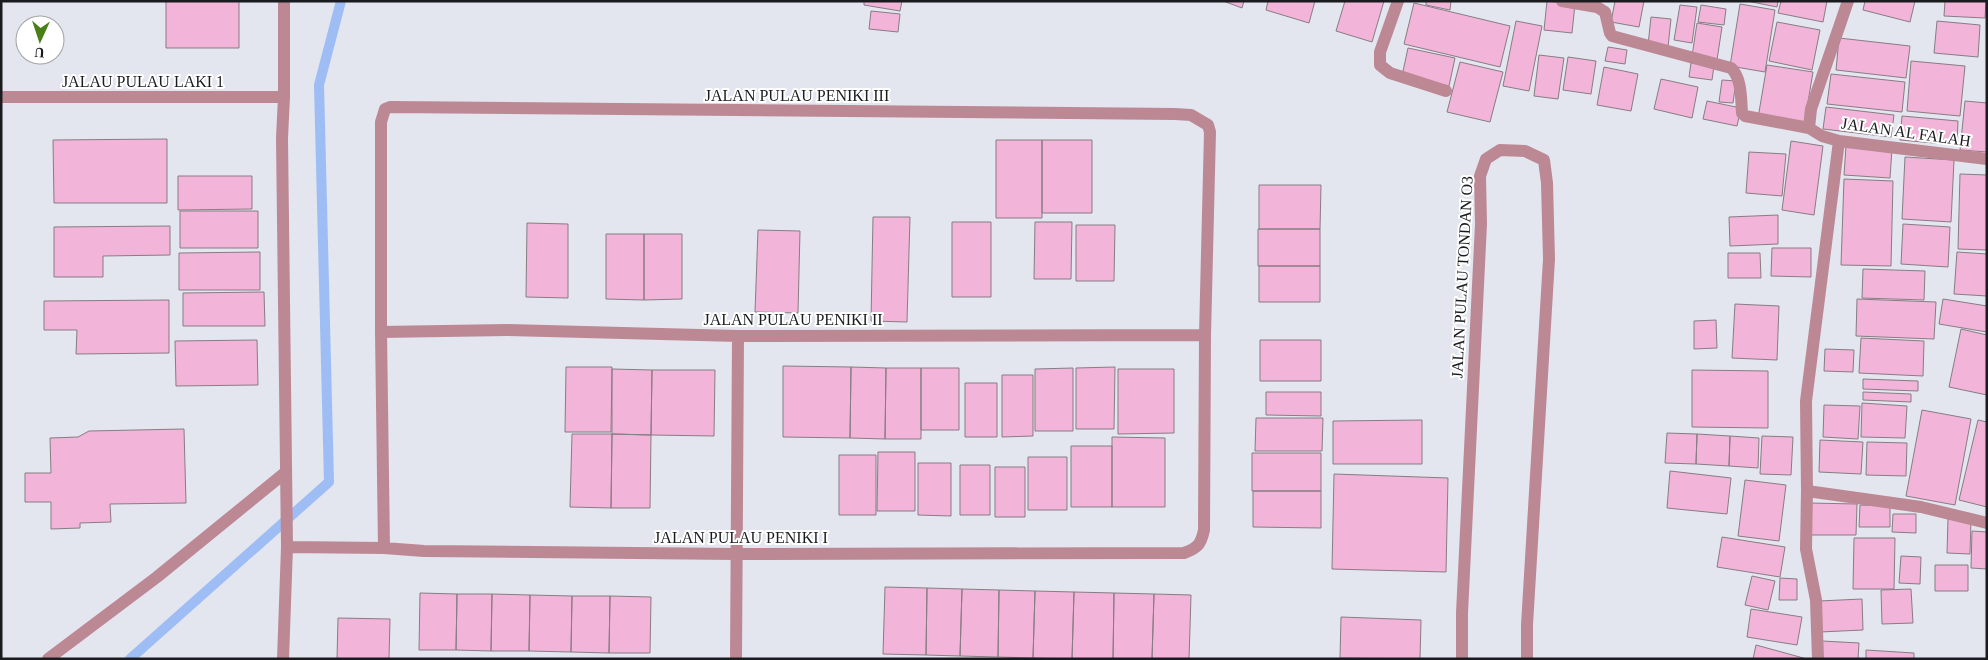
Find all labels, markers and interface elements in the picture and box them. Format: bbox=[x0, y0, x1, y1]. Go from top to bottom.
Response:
north arrow bbox=[15, 15, 65, 65]
text: U bbox=[34, 45, 45, 60]
street label: JALAU PULAU LAKI 1 bbox=[62, 73, 224, 90]
street label: JALAN PULAU PENIKI III bbox=[705, 87, 889, 104]
street label: JALAN AL FALAH bbox=[1840, 114, 1972, 150]
street label: JALAN PULAU TONDAN O3 bbox=[1448, 175, 1476, 379]
street label: JALAN PULAU PENIKI II bbox=[703, 311, 883, 328]
street label: JALAN PULAU PENIKI I bbox=[654, 529, 828, 546]

